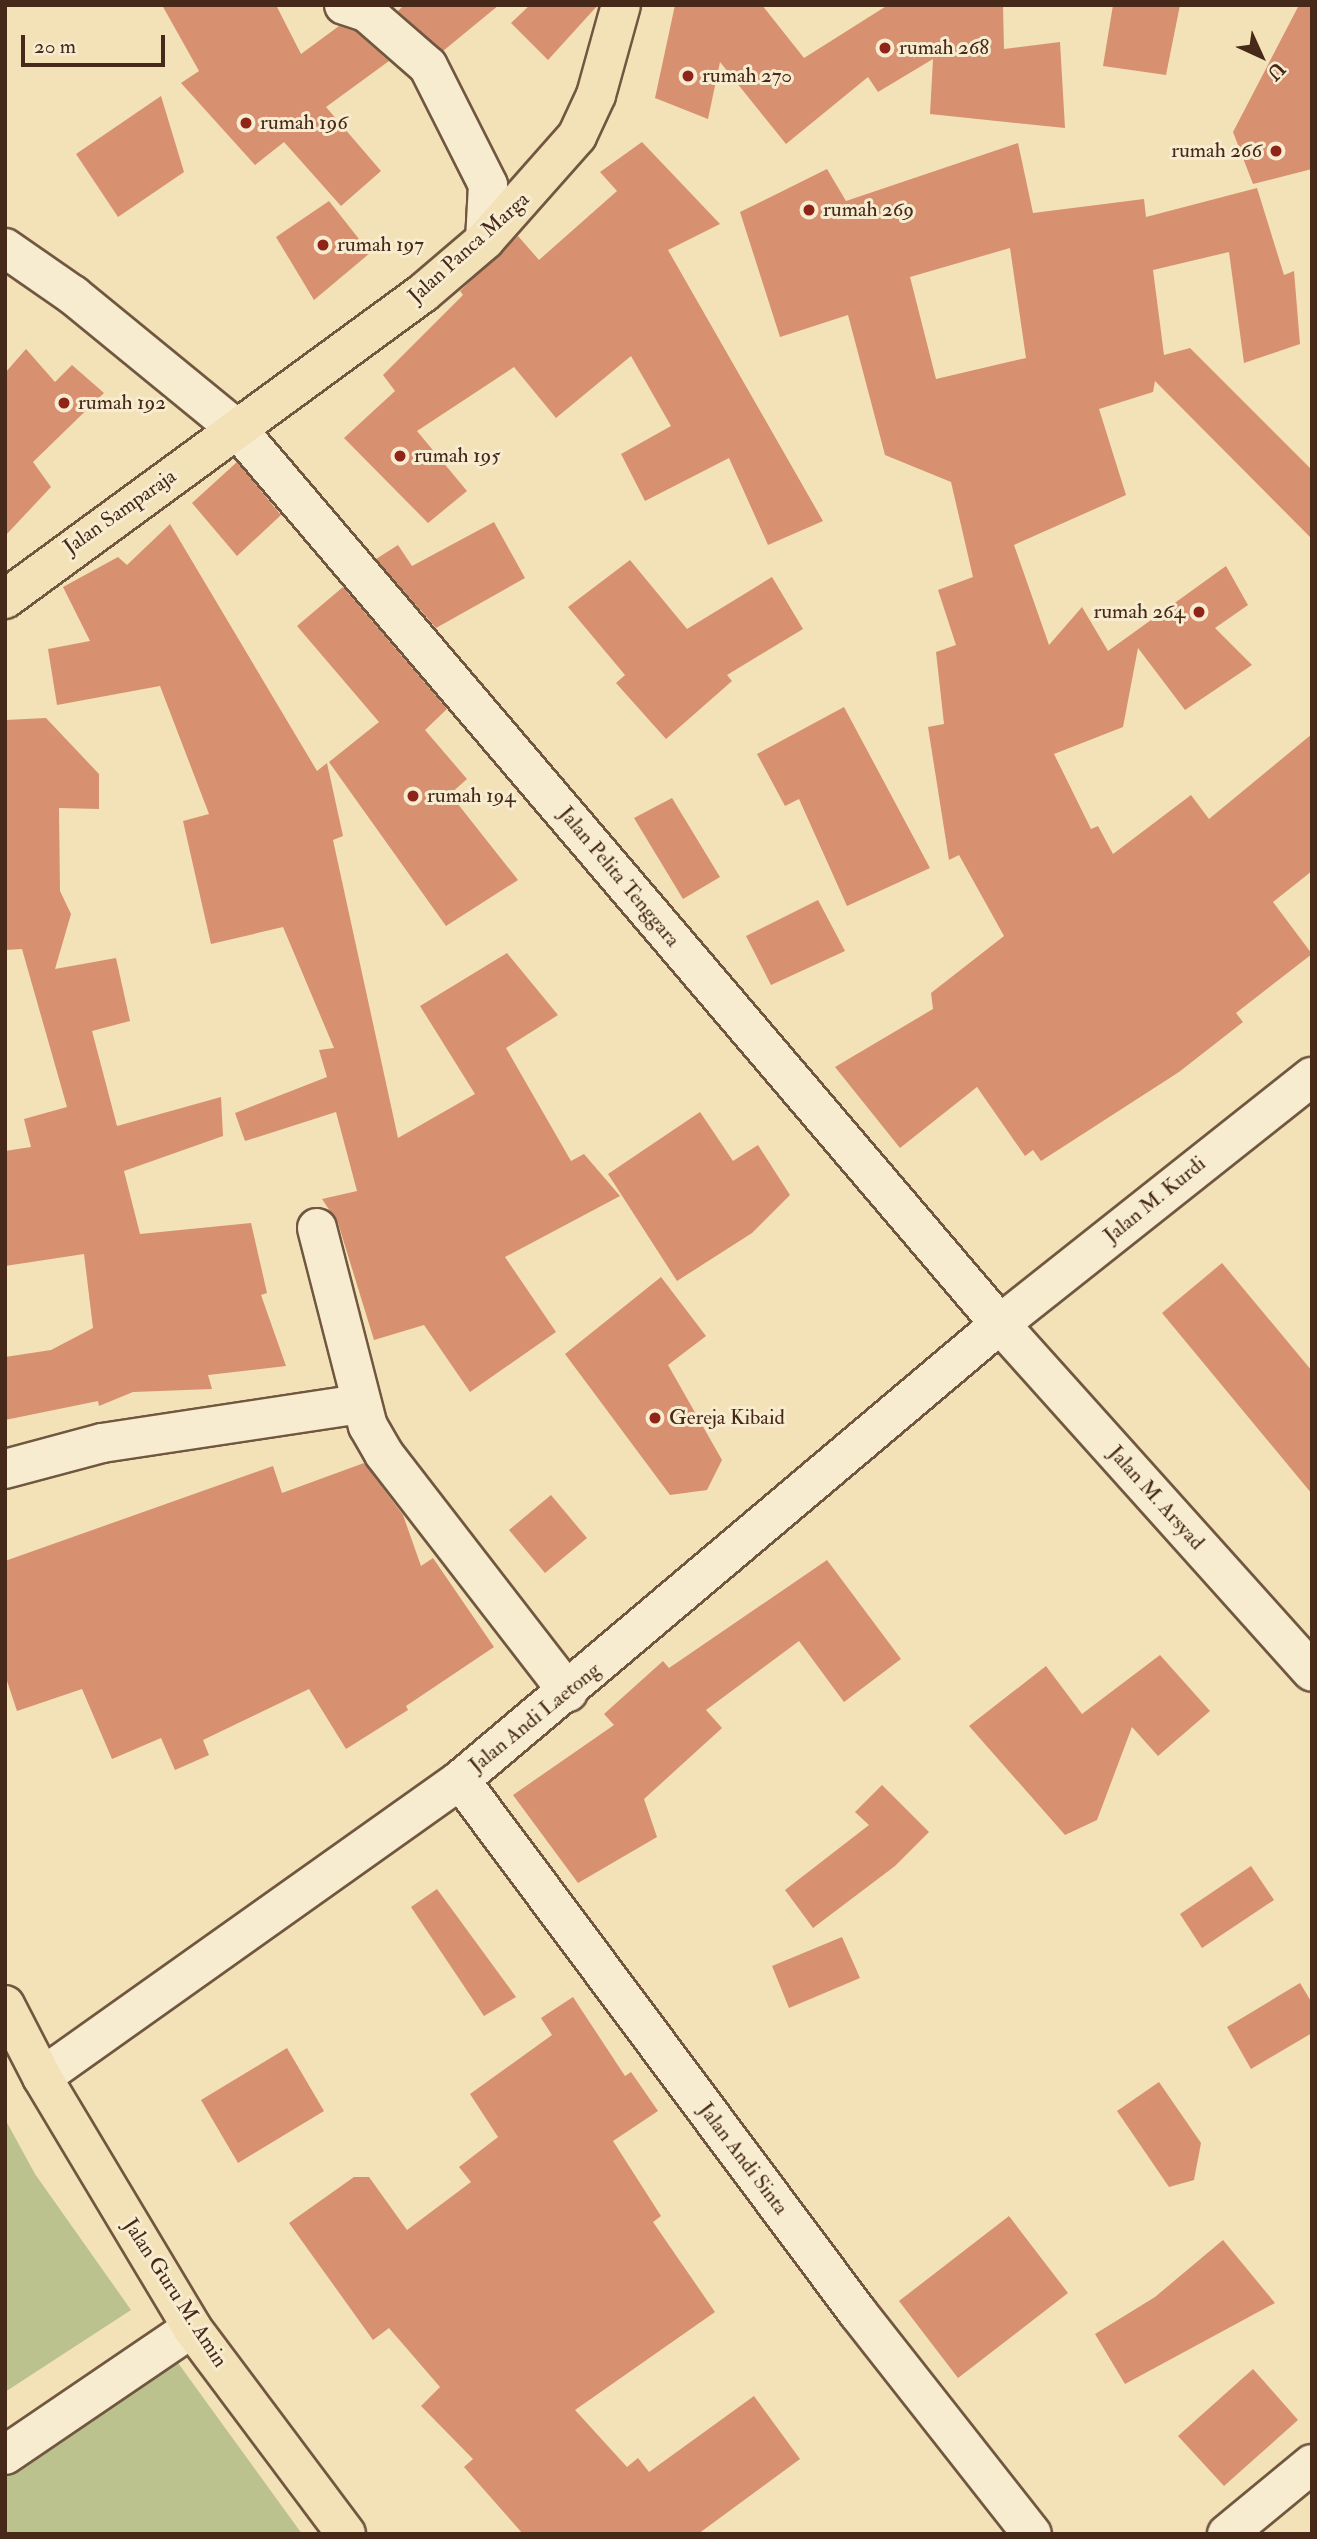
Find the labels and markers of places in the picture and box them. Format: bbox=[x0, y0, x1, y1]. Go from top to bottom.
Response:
place label: rumah 268 bbox=[899, 35, 989, 61]
marker: rumah 268 bbox=[877, 40, 893, 56]
place label: rumah 270 bbox=[702, 63, 792, 89]
marker: rumah 270 bbox=[680, 68, 696, 84]
place label: rumah 196 bbox=[260, 110, 348, 136]
marker: rumah 196 bbox=[238, 115, 254, 131]
place label: rumah 266 bbox=[1171, 138, 1262, 164]
marker: rumah 266 bbox=[1268, 143, 1284, 159]
place label: rumah 269 bbox=[823, 197, 914, 223]
marker: rumah 269 bbox=[801, 202, 817, 218]
place label: rumah 197 bbox=[337, 232, 424, 258]
marker: rumah 197 bbox=[315, 237, 331, 253]
place label: rumah 192 bbox=[78, 390, 166, 416]
marker: rumah 192 bbox=[56, 395, 72, 411]
place label: rumah 195 bbox=[414, 443, 500, 469]
marker: rumah 195 bbox=[392, 448, 408, 464]
place label: rumah 264 bbox=[1093, 599, 1185, 625]
marker: rumah 264 bbox=[1191, 604, 1207, 620]
place label: rumah 194 bbox=[427, 783, 516, 809]
marker: rumah 194 bbox=[405, 788, 421, 804]
place label: Gereja Kibaid bbox=[669, 1405, 785, 1431]
marker: Gereja Kibaid bbox=[647, 1410, 663, 1426]

